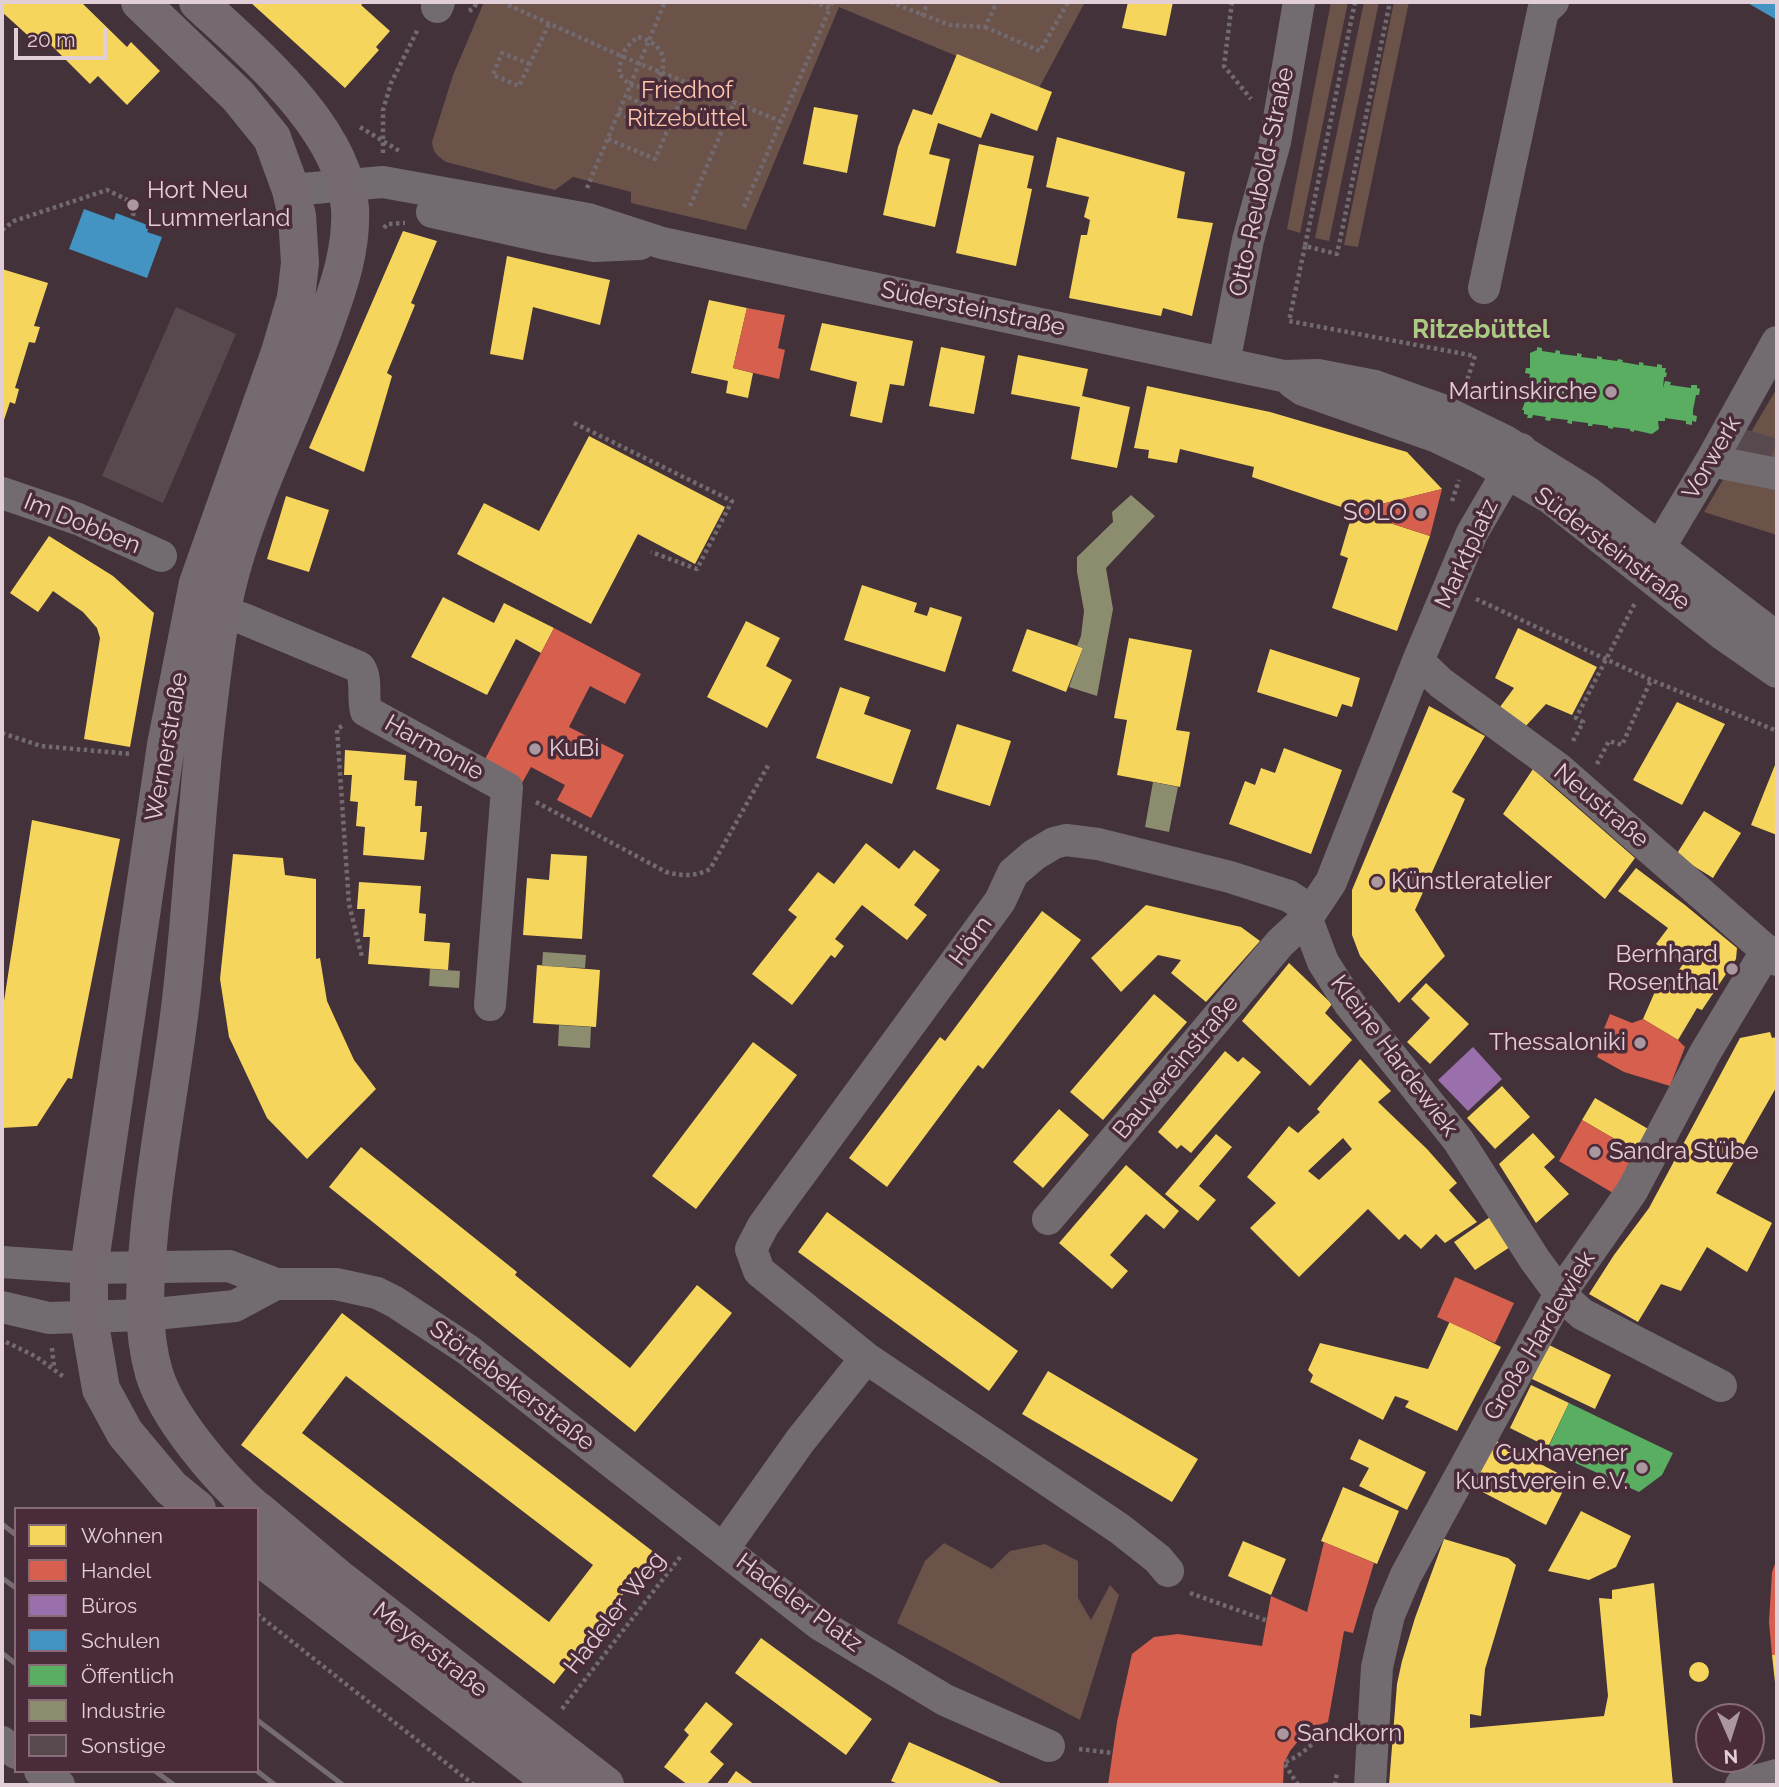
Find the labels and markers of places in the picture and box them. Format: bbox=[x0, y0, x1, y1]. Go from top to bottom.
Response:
place label: Hort Neu Lummerland bbox=[147, 177, 290, 233]
marker: Hort Neu Lummerland bbox=[125, 197, 141, 213]
place label: Martinskirche bbox=[1448, 378, 1597, 406]
marker: Martinskirche bbox=[1603, 384, 1619, 400]
place label: SOLO bbox=[1343, 499, 1407, 527]
marker: SOLO bbox=[1413, 505, 1429, 521]
place label: KuBi bbox=[549, 735, 599, 763]
marker: KuBi bbox=[527, 741, 543, 757]
place label: Künstleratelier bbox=[1391, 868, 1552, 896]
marker: Künstleratelier bbox=[1369, 874, 1385, 890]
place label: Bernhard Rosenthal bbox=[1607, 941, 1718, 997]
marker: Bernhard Rosenthal bbox=[1724, 961, 1740, 977]
place label: Thessaloniki bbox=[1489, 1029, 1626, 1057]
marker: Thessaloniki bbox=[1632, 1035, 1648, 1051]
place label: Sandra Stübe bbox=[1609, 1138, 1759, 1166]
marker: Sandra Stübe bbox=[1587, 1144, 1603, 1160]
place label: Cuxhavener Kunstverein e.V. bbox=[1455, 1440, 1628, 1496]
marker: Cuxhavener Kunstverein e.V. bbox=[1634, 1460, 1650, 1476]
place label: Sandkorn bbox=[1297, 1720, 1402, 1748]
marker: Sandkorn bbox=[1275, 1726, 1291, 1742]

